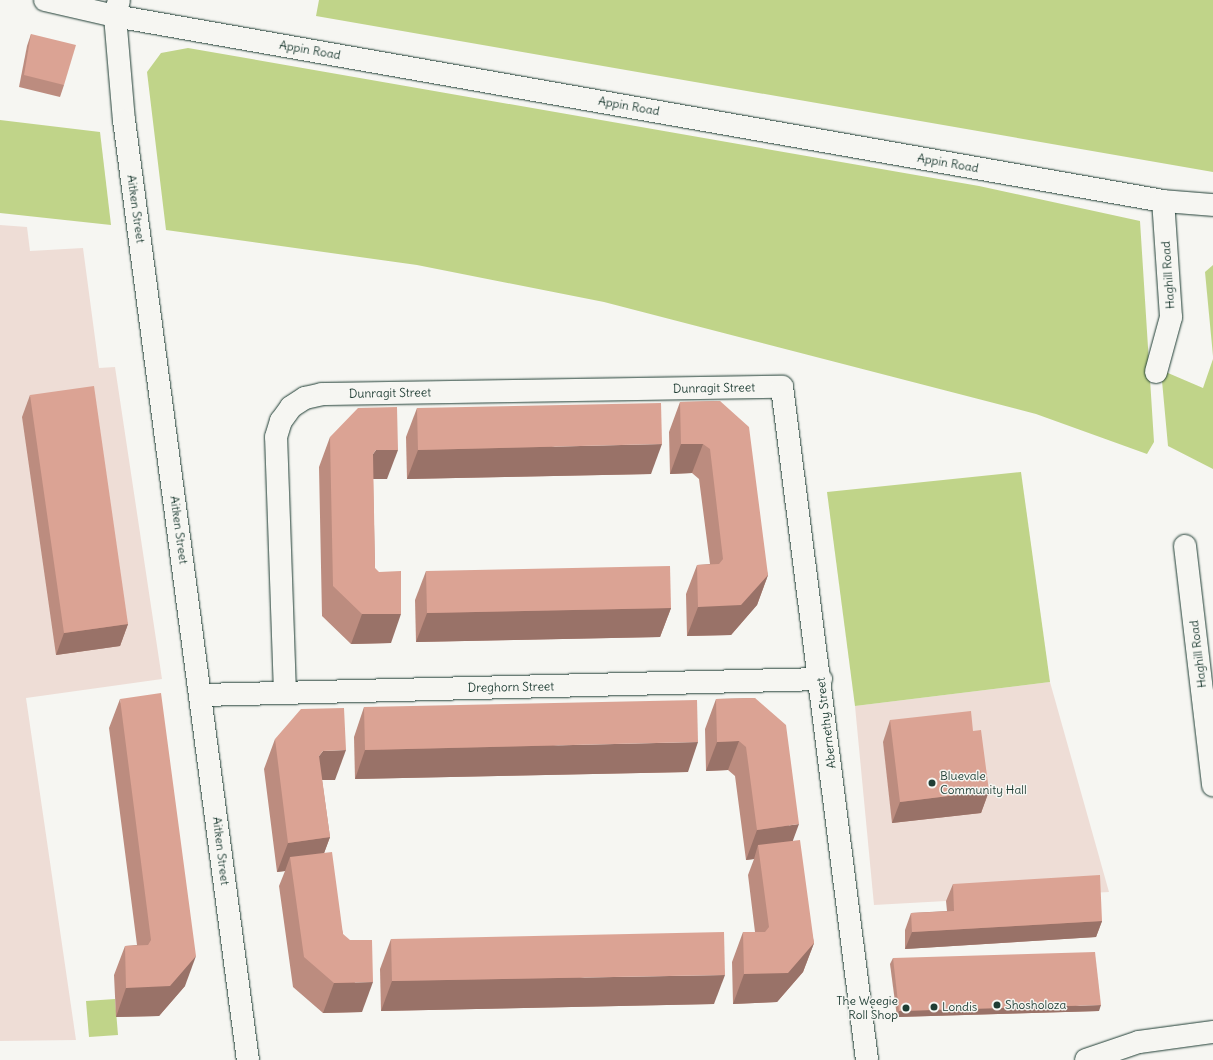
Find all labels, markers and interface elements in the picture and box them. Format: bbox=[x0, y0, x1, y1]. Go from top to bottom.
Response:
street label: Appin Road bbox=[278, 38, 342, 62]
street label: Appin Road bbox=[597, 94, 661, 118]
street label: Appin Road bbox=[916, 151, 980, 175]
street label: Aitken Street bbox=[124, 174, 148, 244]
street label: Haghill Road bbox=[1158, 241, 1178, 309]
street label: Dunragit Street bbox=[673, 380, 755, 396]
street label: Dunragit Street bbox=[349, 385, 431, 401]
street label: Aitken Street bbox=[167, 495, 191, 565]
street label: Haghill Road bbox=[1187, 619, 1209, 689]
street label: Abernethy Street bbox=[813, 677, 839, 769]
street label: Dreghorn Street bbox=[468, 679, 554, 695]
place label: Bluevale Community Hall bbox=[940, 769, 1027, 797]
marker: Bluevale Community Hall bbox=[927, 778, 937, 788]
street label: Aitken Street bbox=[210, 816, 232, 886]
place label: The Weegie Roll Shop bbox=[836, 994, 898, 1022]
place label: Shosholoza bbox=[1005, 998, 1066, 1012]
place label: Londis bbox=[942, 1000, 977, 1014]
marker: Shosholoza bbox=[992, 1000, 1002, 1010]
marker: Londis bbox=[929, 1002, 939, 1012]
marker: The Weegie Roll Shop bbox=[901, 1003, 911, 1013]

